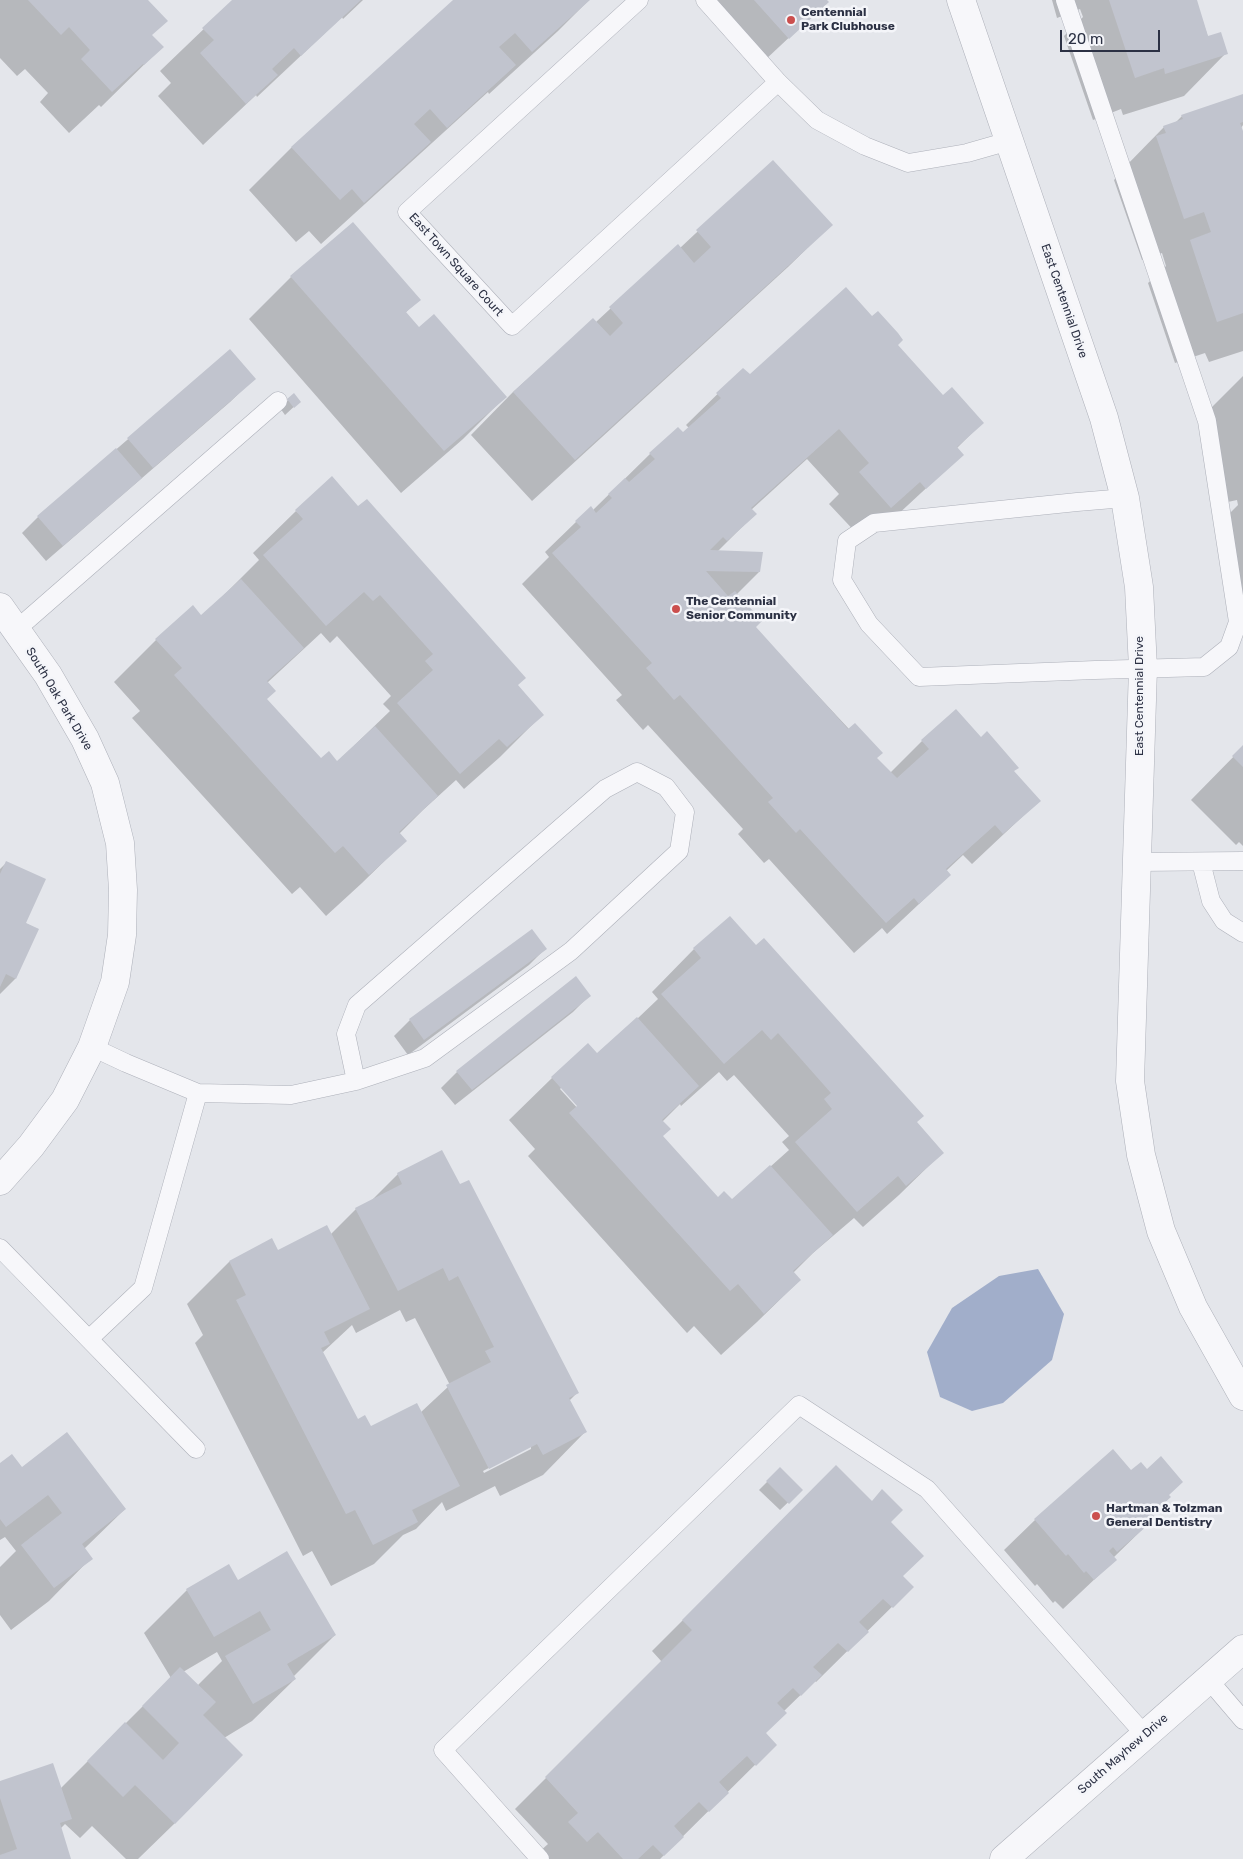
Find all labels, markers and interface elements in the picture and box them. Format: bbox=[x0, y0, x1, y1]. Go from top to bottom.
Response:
place label: Centennial Park Clubhouse bbox=[801, 6, 895, 34]
marker: Centennial Park Clubhouse bbox=[785, 14, 797, 26]
scale bar bbox=[1063, 20, 1163, 52]
text: 20 m bbox=[1068, 30, 1103, 48]
street label: East Town Square Court bbox=[406, 210, 506, 320]
street label: East Centennial Drive bbox=[1038, 242, 1090, 360]
place label: The Centennial Senior Community bbox=[686, 595, 797, 623]
marker: The Centennial Senior Community bbox=[670, 603, 682, 615]
street label: East Centennial Drive bbox=[1133, 636, 1147, 756]
street label: South Oak Park Drive bbox=[23, 645, 95, 753]
place label: Hartman & Tolzman General Dentistry bbox=[1106, 1502, 1223, 1530]
marker: Hartman & Tolzman General Dentistry bbox=[1090, 1510, 1102, 1522]
street label: South Mayhew Drive bbox=[1075, 1711, 1171, 1797]

